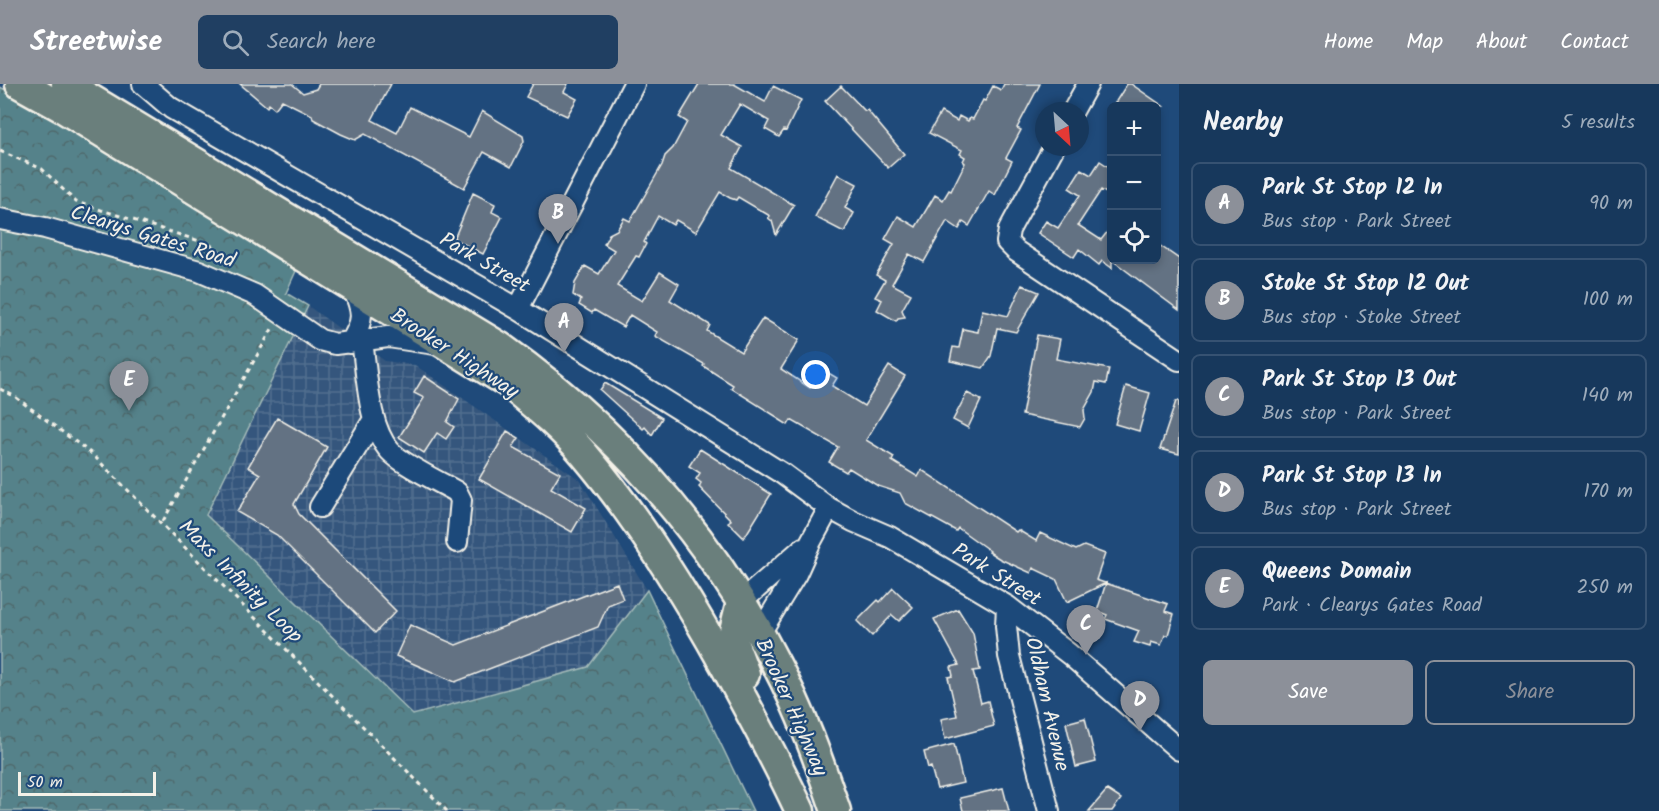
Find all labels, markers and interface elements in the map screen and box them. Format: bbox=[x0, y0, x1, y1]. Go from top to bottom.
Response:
search box bbox=[198, 15, 618, 69]
text: Streetwise bbox=[30, 20, 162, 65]
text: Search here bbox=[267, 25, 376, 60]
icon: search bbox=[219, 26, 252, 59]
text: Home bbox=[1324, 26, 1373, 59]
text: Map bbox=[1406, 26, 1443, 59]
text: About bbox=[1476, 26, 1527, 59]
text: Contact bbox=[1560, 26, 1629, 59]
north arrow bbox=[1035, 102, 1089, 156]
map controls bbox=[1107, 102, 1161, 264]
button: + bbox=[1107, 102, 1161, 156]
text: Nearby bbox=[1203, 102, 1283, 144]
text: 5 results bbox=[1561, 107, 1635, 139]
button: − bbox=[1107, 156, 1161, 210]
text: Park St Stop 12 In bbox=[1262, 171, 1442, 206]
text: A bbox=[1218, 188, 1231, 220]
text: 90 m bbox=[1589, 188, 1633, 220]
pin: B bbox=[538, 194, 578, 244]
street label: Clearys Gates Road bbox=[66, 197, 240, 278]
text: Bus stop · Park Street bbox=[1262, 206, 1452, 238]
button: locate bbox=[1107, 210, 1161, 264]
street label: Park Street bbox=[433, 224, 536, 303]
text: Stoke St Stop 12 Out bbox=[1262, 267, 1469, 302]
text: B bbox=[1218, 284, 1231, 316]
text: 100 m bbox=[1583, 284, 1633, 316]
street label: Brooker Highway bbox=[383, 300, 525, 409]
text: Bus stop · Stoke Street bbox=[1262, 302, 1461, 334]
pin: A bbox=[544, 304, 584, 353]
your location bbox=[801, 360, 830, 389]
pin: E bbox=[110, 362, 148, 411]
text: Park St Stop 13 Out bbox=[1262, 363, 1457, 398]
text: C bbox=[1218, 380, 1231, 412]
text: 140 m bbox=[1582, 380, 1633, 412]
text: Bus stop · Park Street bbox=[1262, 398, 1452, 430]
text: Park St Stop 13 In bbox=[1262, 459, 1442, 494]
text: D bbox=[1218, 476, 1231, 508]
text: 170 m bbox=[1584, 476, 1633, 508]
text: Bus stop · Park Street bbox=[1262, 494, 1452, 526]
street label: Maxs Infinity Loop bbox=[170, 512, 310, 652]
street label: Park Street bbox=[945, 535, 1048, 616]
text: Queens Domain bbox=[1262, 555, 1411, 590]
text: E bbox=[1219, 572, 1230, 604]
text: 250 m bbox=[1577, 572, 1633, 604]
text: Park · Clearys Gates Road bbox=[1262, 590, 1482, 622]
pin: C bbox=[1066, 606, 1106, 655]
street label: Brooker Highway bbox=[745, 633, 836, 782]
street label: Oldham Avenue bbox=[1015, 634, 1078, 775]
button: Save bbox=[1203, 660, 1413, 725]
button: Share bbox=[1425, 660, 1635, 725]
pin: D bbox=[1120, 682, 1160, 731]
scale bar bbox=[18, 769, 156, 796]
text: 50 m bbox=[27, 770, 63, 795]

